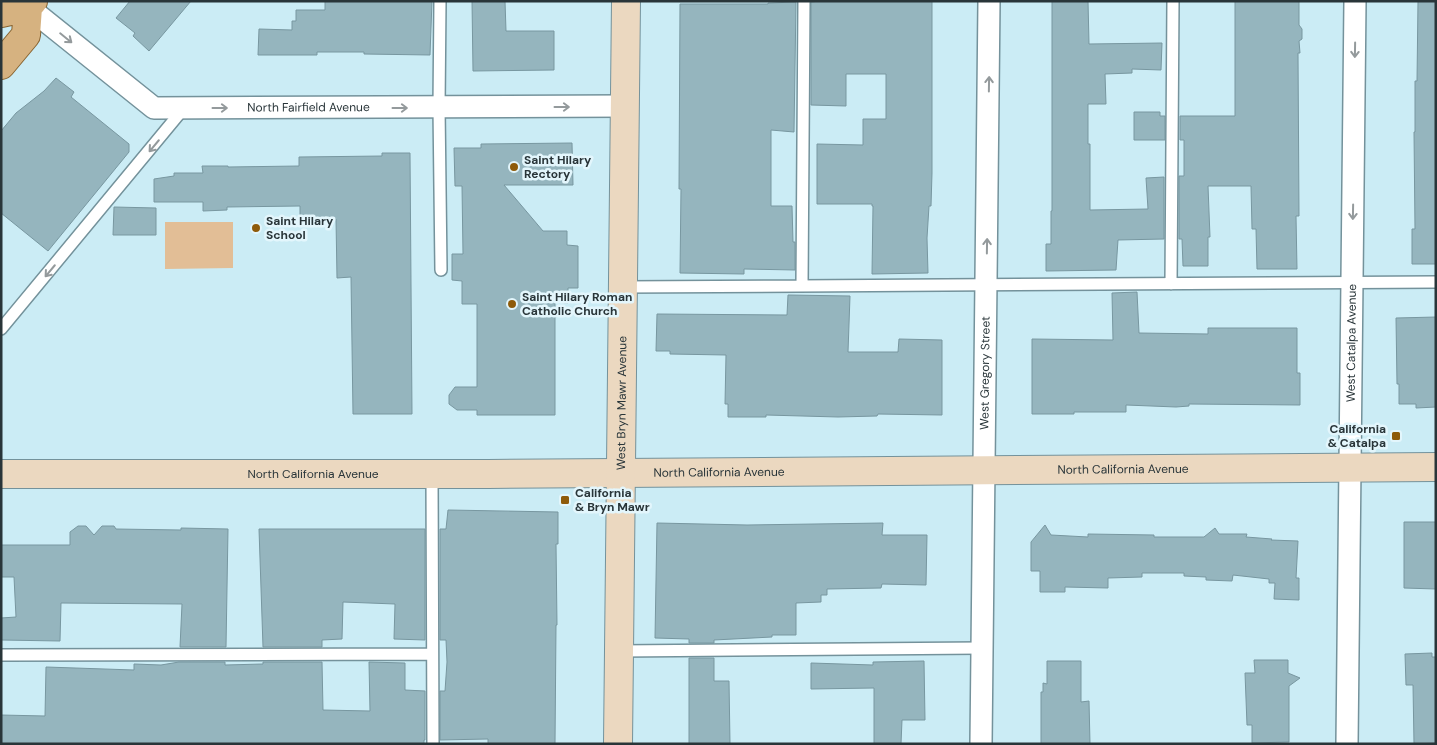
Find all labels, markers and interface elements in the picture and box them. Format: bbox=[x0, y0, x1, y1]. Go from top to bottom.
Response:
one-way arrow bbox=[59, 33, 72, 44]
one-way arrow bbox=[1350, 42, 1360, 58]
one-way arrow bbox=[984, 76, 994, 92]
street label: North Fairfield Avenue bbox=[247, 99, 370, 116]
one-way arrow bbox=[554, 102, 570, 112]
one-way arrow bbox=[212, 103, 228, 113]
one-way arrow bbox=[392, 103, 408, 112]
one-way arrow bbox=[148, 140, 160, 153]
place label: Saint Hilary Rectory bbox=[524, 152, 592, 182]
marker: Saint Hilary Rectory bbox=[508, 161, 520, 173]
one-way arrow bbox=[1348, 204, 1358, 220]
place label: Saint Hilary School bbox=[266, 213, 334, 243]
marker: Saint Hilary School bbox=[250, 222, 262, 234]
one-way arrow bbox=[982, 238, 992, 254]
one-way arrow bbox=[44, 264, 55, 277]
street label: West Catalpa Avenue bbox=[1343, 284, 1360, 402]
place label: Saint Hilary Roman Catholic Church bbox=[522, 289, 632, 319]
marker: Saint Hilary Roman Catholic Church bbox=[506, 298, 518, 310]
street label: West Gregory Street bbox=[976, 316, 994, 430]
street label: West Bryn Mawr Avenue bbox=[613, 336, 630, 470]
place label: California & Catalpa bbox=[1328, 421, 1386, 451]
marker: California & Catalpa bbox=[1390, 430, 1402, 442]
street label: North California Avenue bbox=[1057, 461, 1189, 478]
street label: North California Avenue bbox=[653, 464, 785, 481]
street label: North California Avenue bbox=[247, 466, 379, 482]
place label: California & Bryn Mawr bbox=[575, 485, 650, 515]
marker: California & Bryn Mawr bbox=[559, 494, 571, 506]

